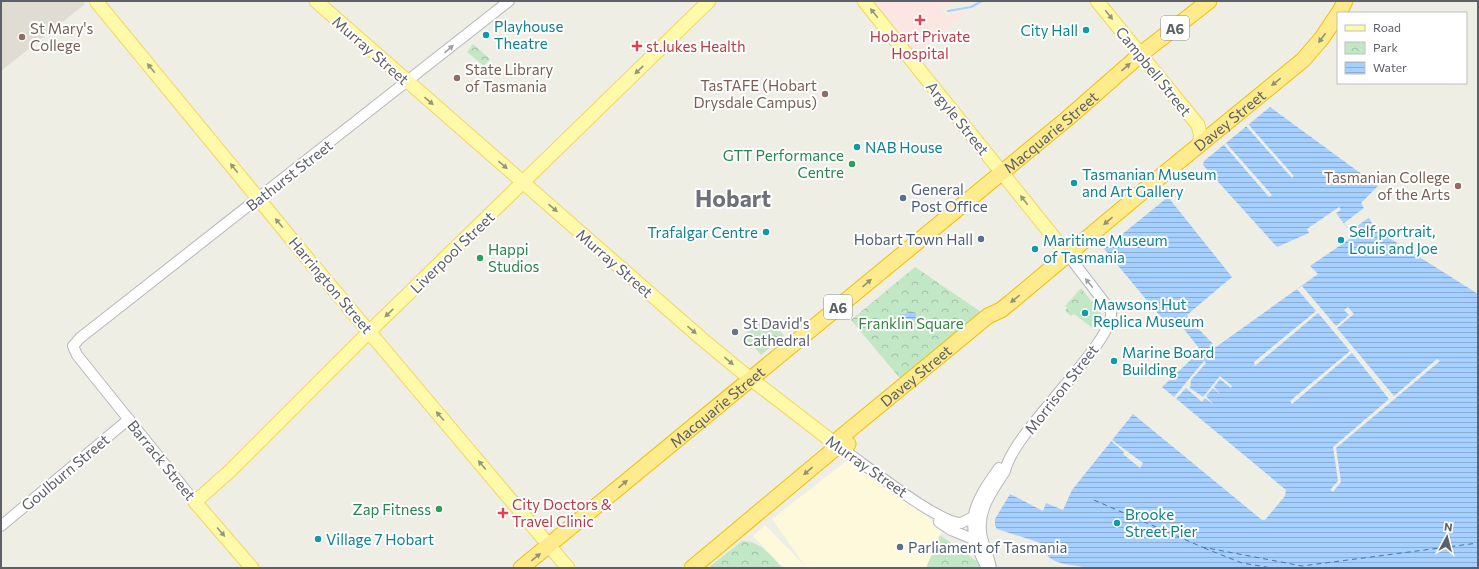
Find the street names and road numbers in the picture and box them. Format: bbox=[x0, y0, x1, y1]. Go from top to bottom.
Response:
street label: Murray Street bbox=[329, 12, 413, 88]
road number: A6 bbox=[1161, 16, 1189, 40]
street label: Campbell Street bbox=[1112, 23, 1196, 119]
street label: Argyle Street bbox=[923, 78, 993, 158]
street label: Davey Street bbox=[1190, 86, 1269, 155]
street label: Macquarie Street bbox=[1000, 87, 1101, 176]
street label: Bathurst Street bbox=[242, 136, 336, 214]
street label: Liverpool Street bbox=[406, 207, 498, 297]
street label: Murray Street bbox=[573, 225, 657, 301]
street label: Harrington Street bbox=[285, 233, 377, 337]
road number: A6 bbox=[824, 295, 852, 319]
street label: Davey Street bbox=[876, 341, 955, 410]
street label: Morrison Street bbox=[1020, 341, 1102, 437]
street label: Macquarie Street bbox=[666, 362, 768, 451]
street label: Barrack Street bbox=[124, 416, 200, 504]
street label: Goulburn Street bbox=[17, 430, 113, 514]
street label: Murray Street bbox=[823, 431, 911, 501]

